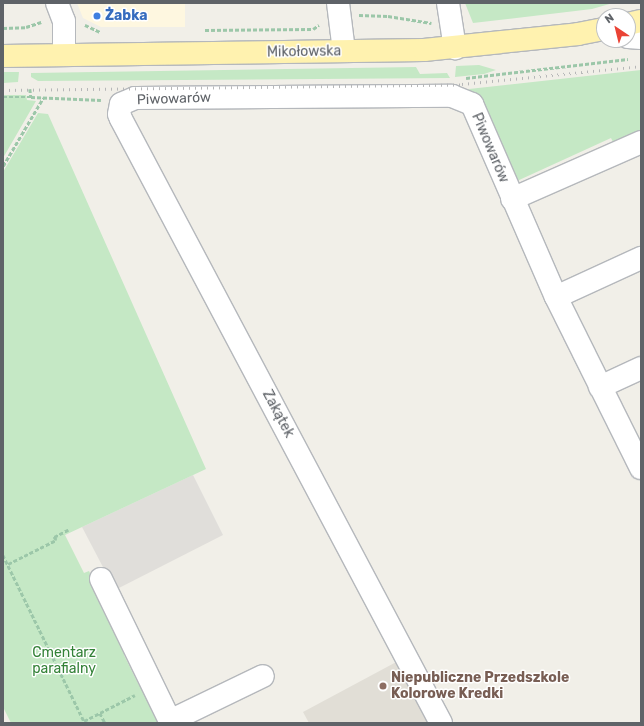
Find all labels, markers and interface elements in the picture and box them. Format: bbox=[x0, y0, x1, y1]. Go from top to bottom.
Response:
place label: Żabka bbox=[105, 8, 147, 24]
north arrow bbox=[596, 8, 636, 48]
marker: Żabka bbox=[92, 11, 102, 21]
text: N bbox=[602, 11, 616, 26]
street label: Mikołowska bbox=[267, 43, 341, 61]
street label: Piwowarów bbox=[137, 89, 211, 109]
street label: Piwowarów bbox=[468, 111, 512, 185]
street label: Zakątek bbox=[259, 387, 297, 441]
park label: Cmentarz parafialny bbox=[32, 645, 96, 678]
place label: Niepubliczne Przedszkole Kolorowe Kredki bbox=[391, 670, 569, 702]
marker: Niepubliczne Przedszkole Kolorowe Kredki bbox=[378, 681, 388, 691]

